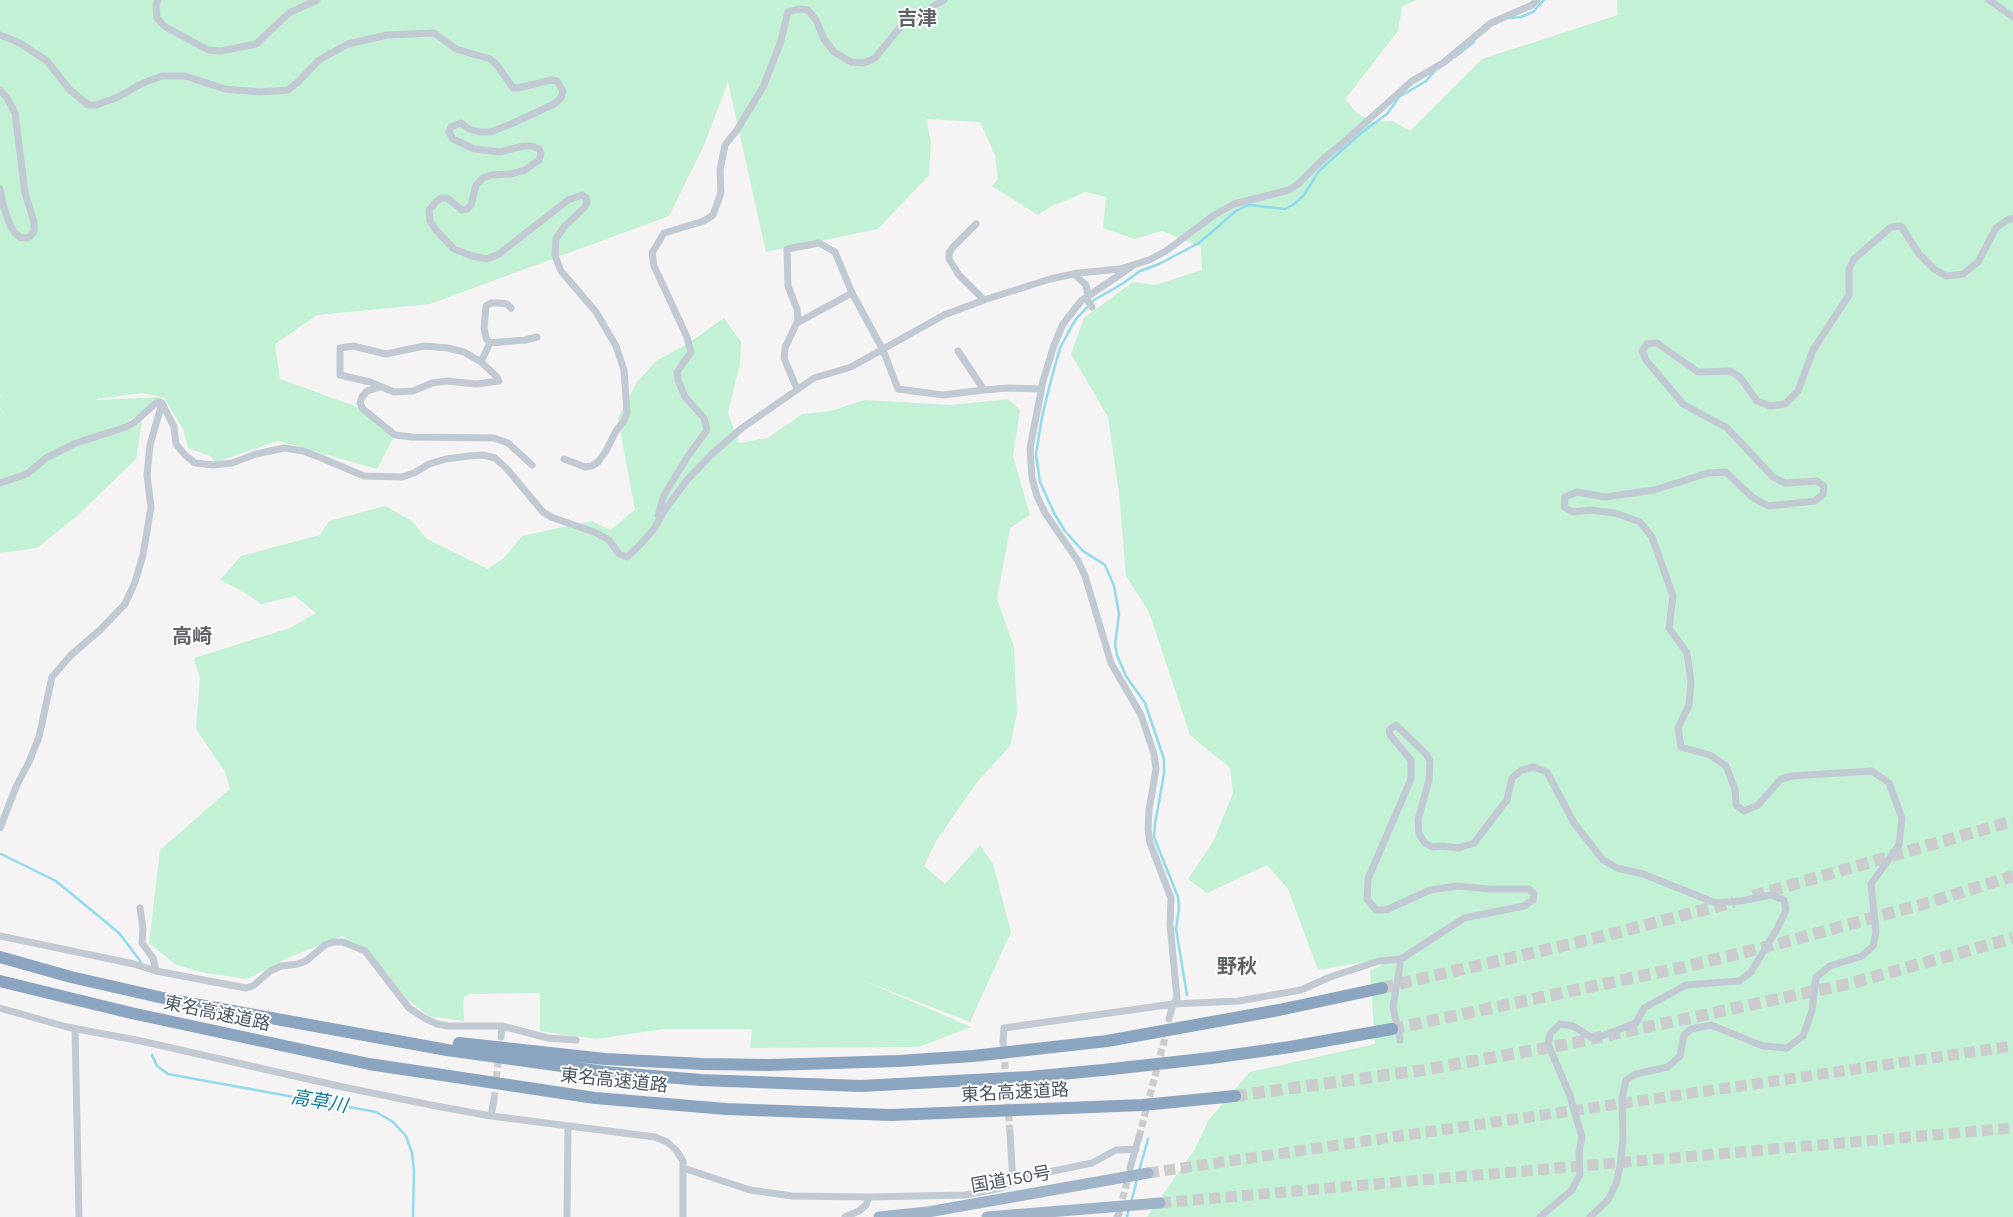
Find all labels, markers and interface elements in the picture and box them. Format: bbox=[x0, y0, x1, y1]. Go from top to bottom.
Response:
district label: 吉津 bbox=[897, 7, 937, 31]
district label: 高崎 bbox=[172, 625, 212, 649]
district label: 野秋 bbox=[1217, 955, 1257, 979]
street label: 東名高速道路 bbox=[162, 992, 272, 1036]
street label: 東名高速道路 bbox=[559, 1065, 669, 1097]
street label: 東名高速道路 bbox=[961, 1079, 1069, 1107]
water label: 高草川 bbox=[289, 1086, 349, 1118]
street label: 国道150号 bbox=[969, 1162, 1053, 1198]

